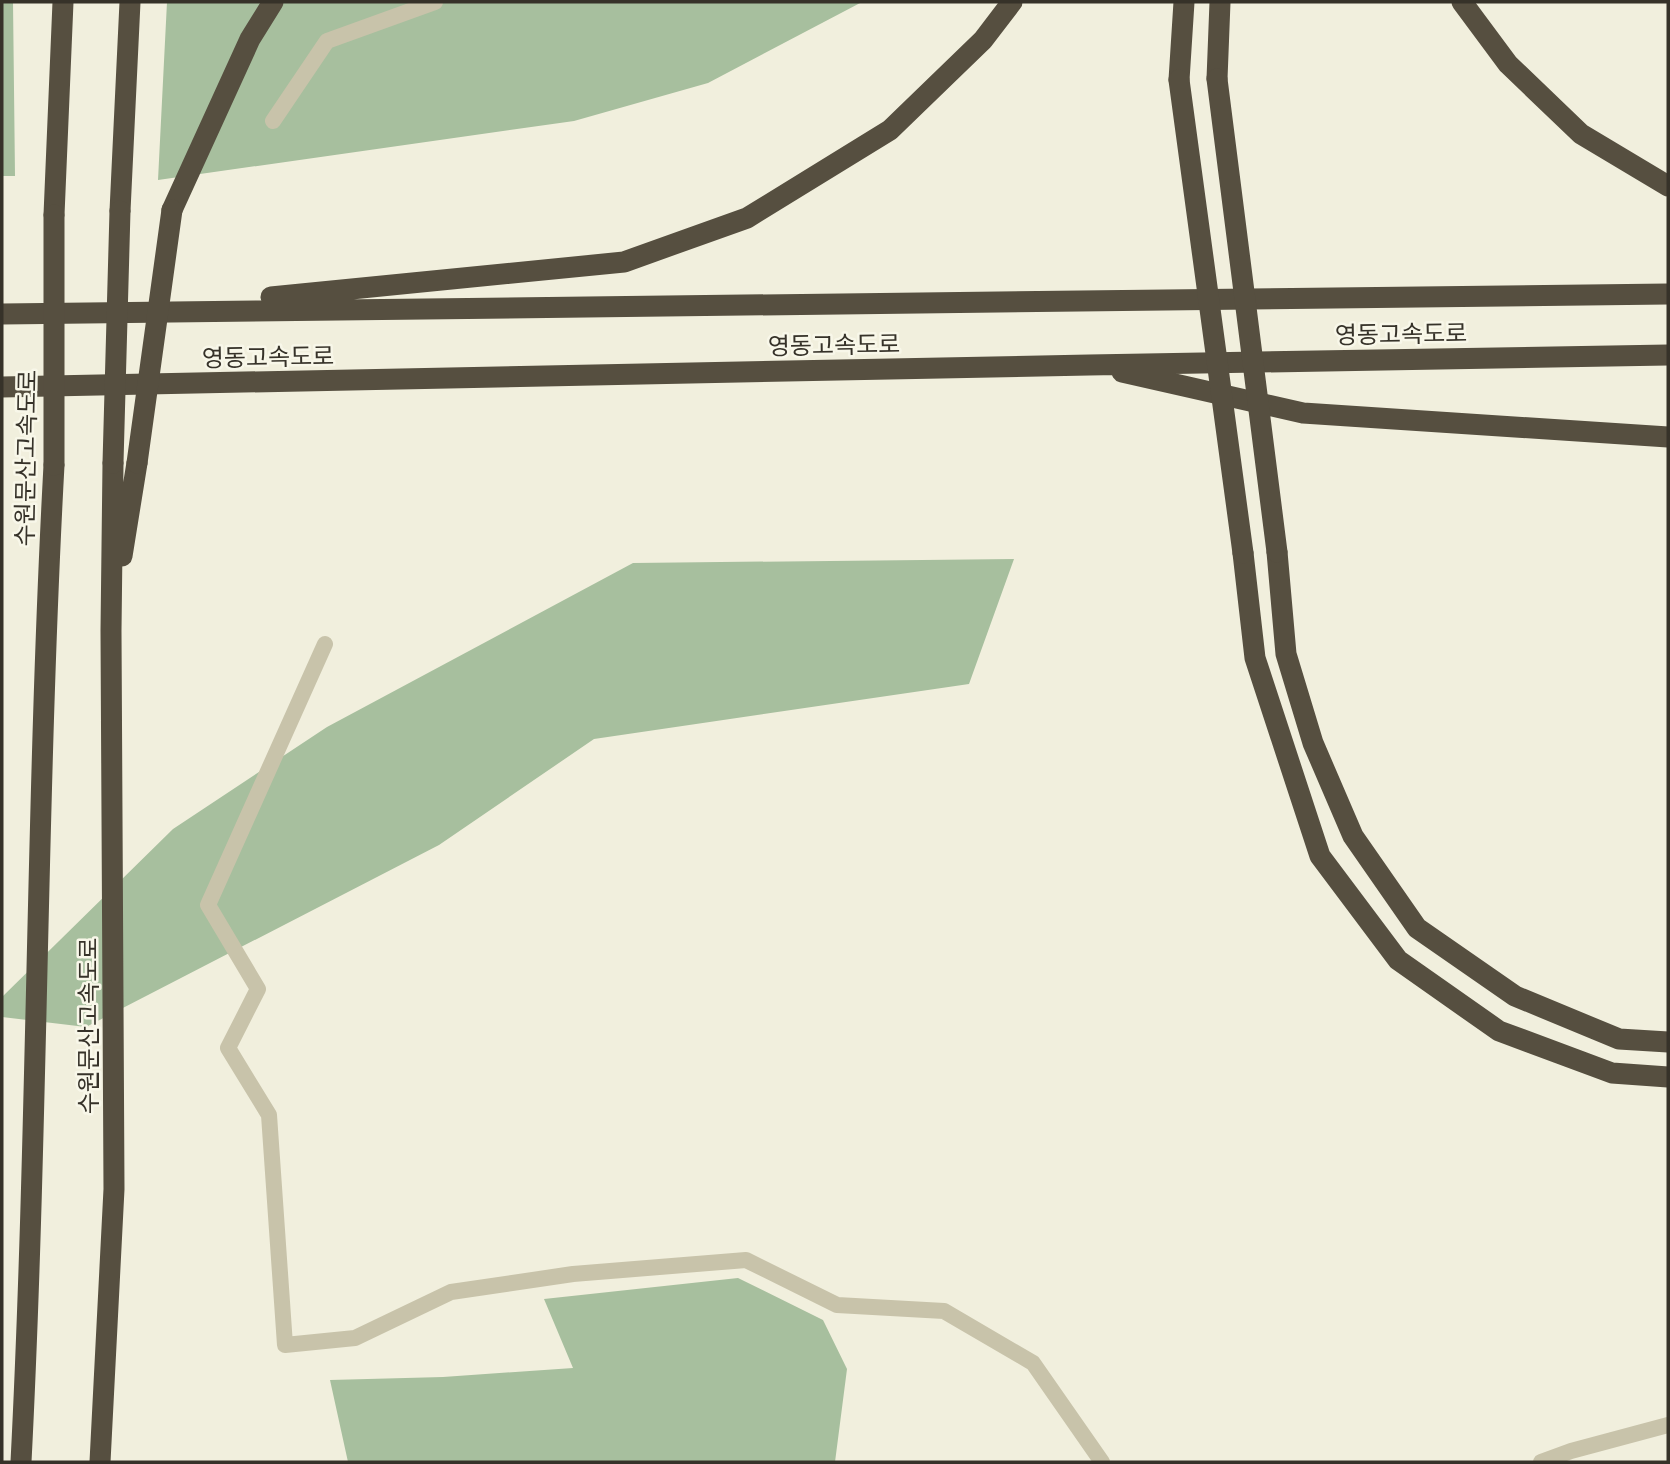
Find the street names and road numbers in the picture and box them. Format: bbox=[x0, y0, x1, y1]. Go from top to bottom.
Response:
street label: 영동고속도로 bbox=[1334, 315, 1468, 351]
street label: 영동고속도로 bbox=[767, 326, 901, 362]
street label: 영동고속도로 bbox=[201, 338, 335, 374]
street label: 수원문산고속도로 bbox=[7, 369, 43, 547]
street label: 수원문산고속도로 bbox=[71, 938, 104, 1114]

